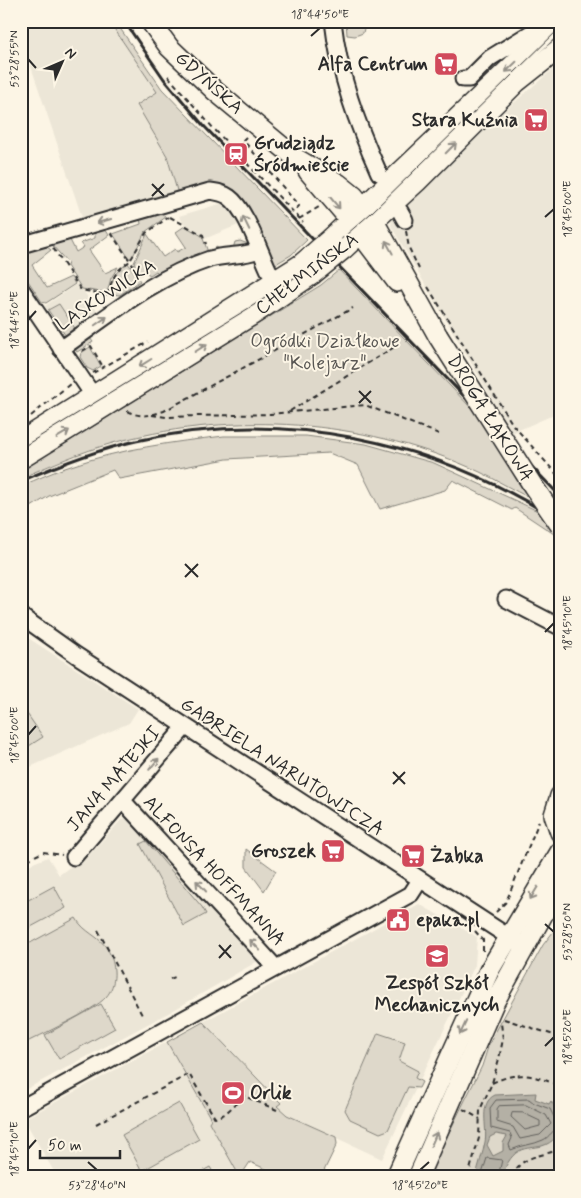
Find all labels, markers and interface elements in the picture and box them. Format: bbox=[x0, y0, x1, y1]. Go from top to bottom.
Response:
text: 18°44'50"E bbox=[291, 7, 349, 23]
text: 53°28'55"N bbox=[7, 30, 23, 88]
north arrow bbox=[38, 38, 88, 88]
text: N bbox=[61, 44, 80, 63]
street label: GDYŃSKA bbox=[169, 46, 249, 120]
supermarket icon: Alfa Centrum bbox=[433, 51, 459, 77]
place label: Alfa Centrum bbox=[318, 52, 428, 77]
one-way arrow bbox=[504, 61, 517, 73]
supermarket icon: Stara Kuźnia bbox=[523, 107, 549, 133]
place label: Stara Kuźnia bbox=[412, 108, 518, 133]
place label: Grudziądz Śródmieście bbox=[254, 131, 349, 178]
station icon: Grudziądz Śródmieście bbox=[223, 141, 249, 167]
one-way arrow bbox=[445, 141, 457, 154]
text: 18°45'00"E bbox=[560, 181, 576, 237]
one-way arrow bbox=[330, 196, 341, 209]
one-way arrow bbox=[241, 216, 250, 231]
one-way arrow bbox=[96, 217, 112, 227]
street label: CHEŁMIŃSKA bbox=[250, 227, 364, 321]
one-way arrow bbox=[384, 240, 394, 255]
street label: LASKOWICKA bbox=[51, 253, 161, 337]
text: 18°44'50"E bbox=[7, 291, 23, 349]
one-way arrow bbox=[94, 316, 108, 326]
park label: Ogródki Działkowe "Kolejarz" bbox=[250, 329, 400, 377]
one-way arrow bbox=[193, 343, 207, 353]
street label: DROGA ŁĄKOWA bbox=[441, 350, 539, 486]
one-way arrow bbox=[138, 359, 152, 369]
one-way arrow bbox=[55, 428, 69, 438]
text: 18°45'10"E bbox=[560, 595, 576, 651]
street label: GABRIELA NARUTOWICZA bbox=[175, 692, 389, 842]
text: 18°45'00"E bbox=[7, 707, 23, 763]
street label: JANA MATEJKI bbox=[61, 721, 167, 837]
one-way arrow bbox=[148, 758, 159, 771]
street label: ALFONSA HOFFMANNA bbox=[137, 790, 291, 952]
supermarket icon: Groszek bbox=[320, 838, 346, 864]
place label: Groszek bbox=[251, 839, 317, 864]
supermarket icon: Żabka bbox=[400, 843, 426, 869]
place label: Żabka bbox=[430, 844, 483, 869]
one-way arrow bbox=[195, 879, 207, 892]
one-way arrow bbox=[528, 885, 538, 899]
text: 53°28'50"N bbox=[560, 903, 576, 961]
public building icon: epaka.pl bbox=[385, 907, 411, 933]
place label: epaka.pl bbox=[416, 908, 480, 933]
one-way arrow bbox=[249, 938, 261, 951]
school or university icon: Zespół Szkół Mechanicznych bbox=[424, 943, 450, 969]
place label: Zespół Szkół Mechanicznych bbox=[375, 971, 500, 1018]
text: 18°45'20"E bbox=[560, 1009, 576, 1065]
one-way arrow bbox=[458, 1020, 468, 1035]
sports icon: Orlik bbox=[220, 1080, 246, 1106]
place label: Orlik bbox=[250, 1081, 292, 1106]
text: 18°45'10"E bbox=[7, 1121, 23, 1177]
scale bar bbox=[40, 1128, 120, 1160]
one-way arrow bbox=[430, 1132, 440, 1147]
text: 50 m bbox=[48, 1136, 82, 1156]
text: 53°28'40"N bbox=[68, 1178, 126, 1194]
text: 18°45'20"E bbox=[392, 1178, 448, 1194]

